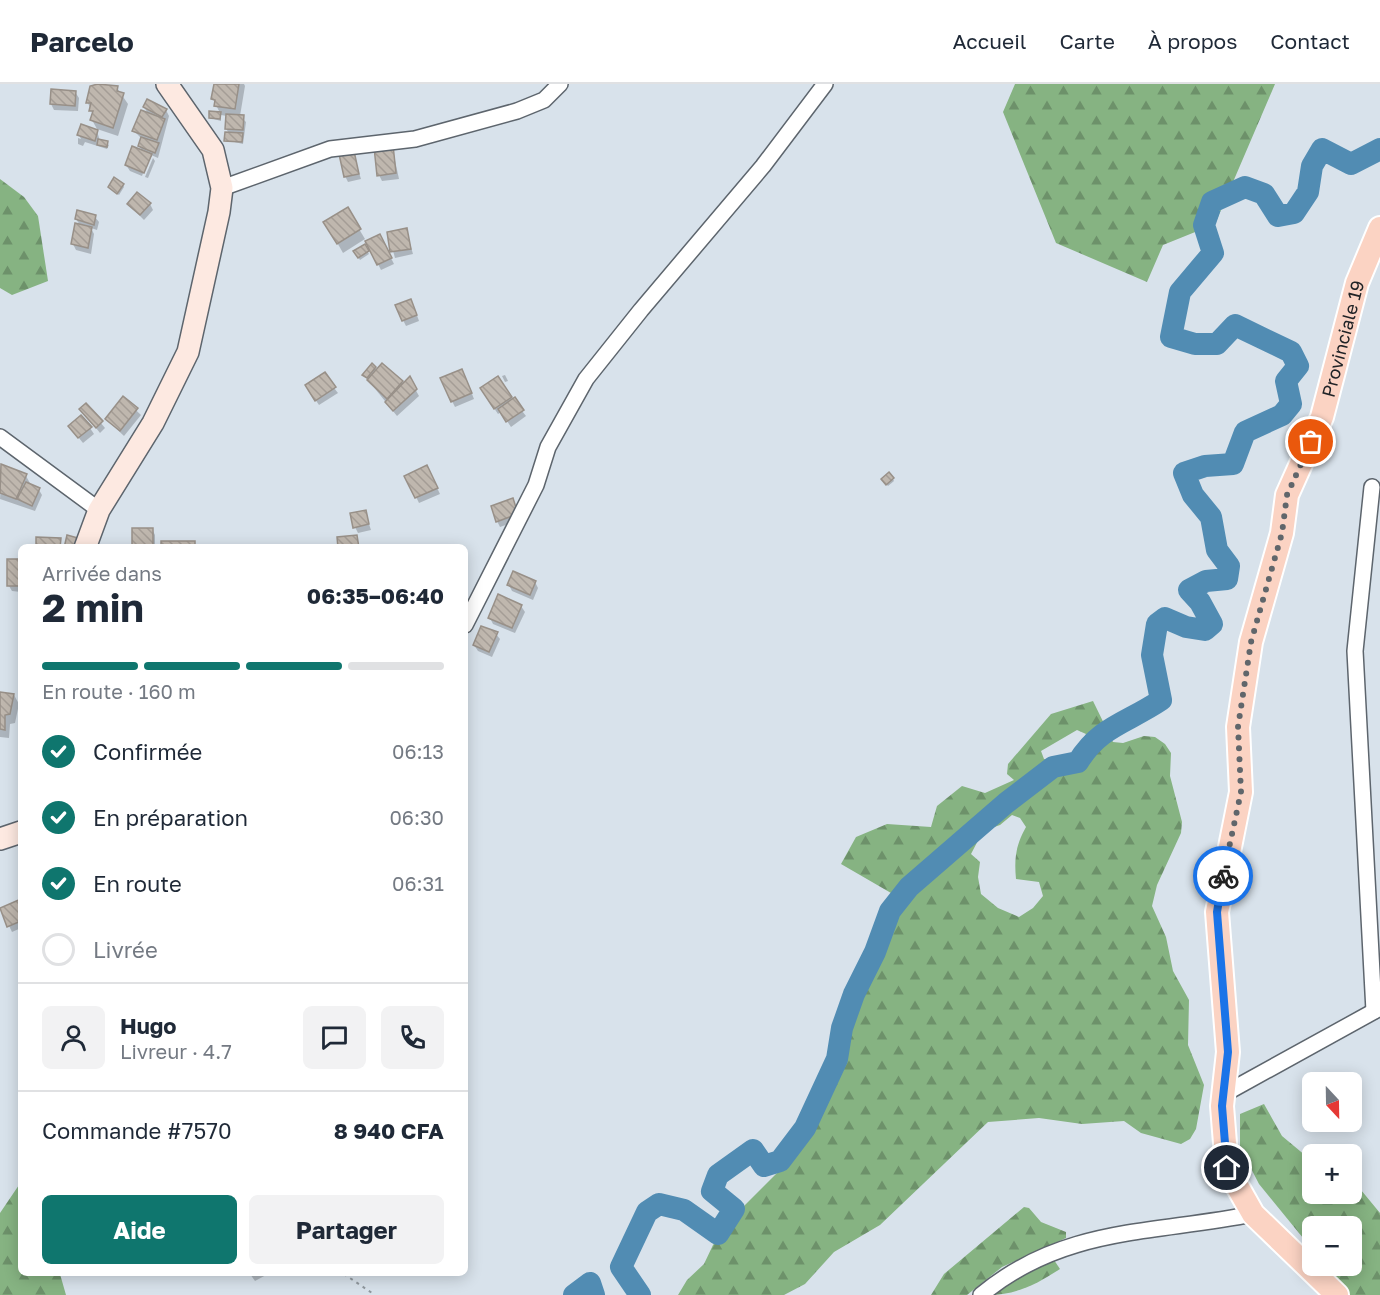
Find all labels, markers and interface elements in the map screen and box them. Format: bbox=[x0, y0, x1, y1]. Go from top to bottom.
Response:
text: Parcelo bbox=[30, 25, 134, 58]
text: Accueil bbox=[953, 28, 1026, 54]
text: Carte bbox=[1059, 28, 1115, 54]
text: À propos bbox=[1148, 28, 1237, 54]
text: Contact bbox=[1270, 28, 1350, 54]
street label: Provinciale 19 bbox=[1317, 278, 1368, 400]
pin bbox=[1285, 416, 1336, 467]
icon: bag bbox=[1294, 425, 1327, 458]
text: Arrivée dans bbox=[42, 561, 162, 585]
text: 06:35–06:40 bbox=[307, 582, 444, 609]
text: 2 min bbox=[42, 584, 144, 631]
text: En route · 160 m bbox=[42, 679, 196, 703]
icon: check bbox=[42, 735, 75, 768]
text: Confirmée bbox=[93, 738, 202, 765]
text: 06:13 bbox=[392, 739, 444, 763]
icon: check bbox=[42, 801, 75, 834]
text: En préparation bbox=[93, 804, 248, 831]
text: 06:30 bbox=[389, 805, 444, 829]
courier bbox=[1193, 846, 1253, 906]
icon: bike bbox=[1207, 860, 1240, 893]
icon: check bbox=[42, 867, 75, 900]
text: En route bbox=[93, 870, 182, 897]
text: 06:31 bbox=[392, 871, 444, 895]
text: Livrée bbox=[93, 936, 158, 963]
button: person bbox=[42, 1006, 105, 1069]
button: chat bbox=[303, 1006, 366, 1069]
button: phone bbox=[381, 1006, 444, 1069]
text: Hugo bbox=[120, 1012, 177, 1039]
text: Livreur · 4.7 bbox=[120, 1039, 232, 1063]
north arrow bbox=[1302, 1072, 1362, 1132]
map controls bbox=[1302, 1072, 1362, 1276]
text: Commande #7570 bbox=[42, 1117, 232, 1144]
text: 8 940 CFA bbox=[334, 1117, 444, 1144]
pin bbox=[1201, 1142, 1252, 1193]
button: + bbox=[1302, 1144, 1362, 1204]
icon: home bbox=[1210, 1151, 1243, 1184]
button: Aide bbox=[42, 1195, 237, 1264]
button: Partager bbox=[249, 1195, 444, 1264]
button: − bbox=[1302, 1216, 1362, 1276]

